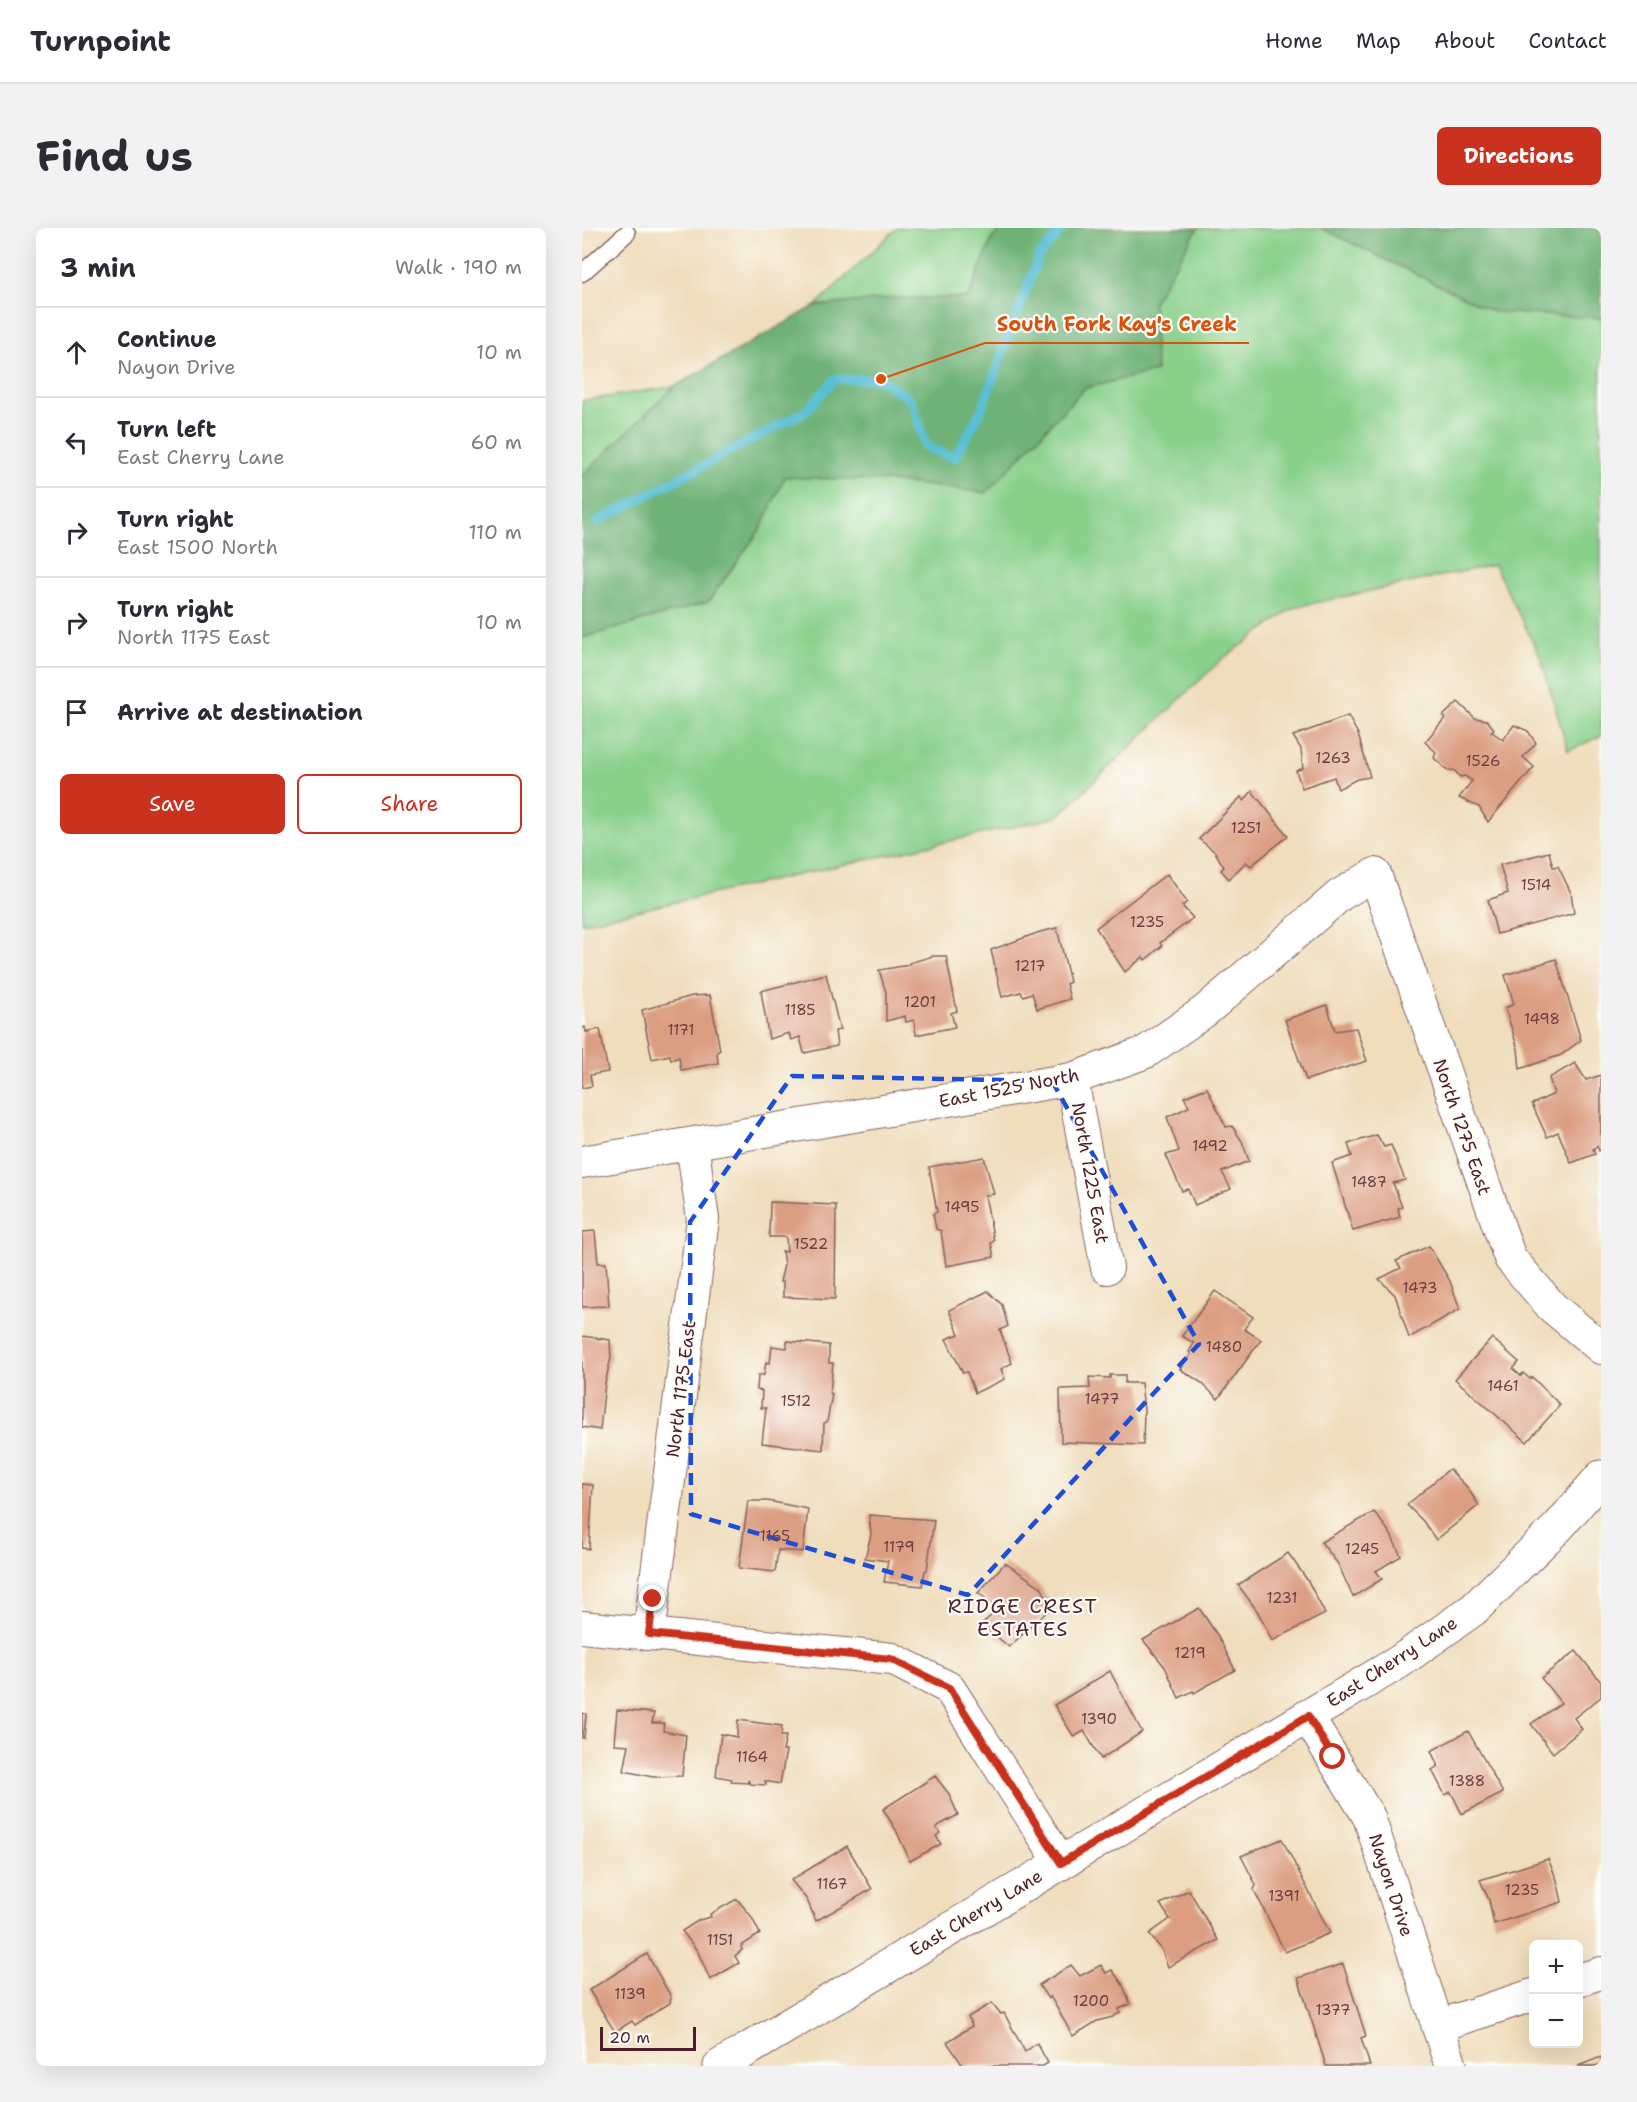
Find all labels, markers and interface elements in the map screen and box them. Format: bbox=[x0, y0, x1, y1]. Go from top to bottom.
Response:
text: Turnpoint bbox=[30, 22, 171, 60]
text: Home bbox=[1265, 27, 1323, 55]
text: Map bbox=[1356, 27, 1401, 55]
text: About bbox=[1434, 27, 1495, 55]
text: Contact bbox=[1528, 27, 1607, 55]
button: Directions bbox=[1437, 127, 1601, 185]
text: Find us bbox=[36, 128, 193, 184]
text: 3 min bbox=[60, 250, 136, 285]
text: Walk · 190 m bbox=[395, 254, 522, 280]
callout: South Fork Kay's Creek bbox=[985, 305, 1249, 343]
text: South Fork Kay's Creek bbox=[997, 311, 1237, 337]
text: Continue bbox=[117, 325, 217, 354]
icon: ahead bbox=[60, 336, 93, 369]
text: 10 m bbox=[476, 339, 522, 365]
text: Nayon Drive bbox=[117, 354, 236, 380]
text: Turn left bbox=[117, 415, 216, 444]
icon: left bbox=[60, 426, 93, 459]
text: 60 m bbox=[470, 429, 522, 455]
text: East Cherry Lane bbox=[117, 444, 284, 470]
text: Turn right bbox=[117, 505, 234, 534]
icon: right bbox=[60, 516, 93, 549]
text: 110 m bbox=[468, 519, 522, 545]
text: East 1500 North bbox=[117, 534, 278, 560]
text: Turn right bbox=[117, 595, 234, 624]
icon: right bbox=[60, 606, 93, 639]
text: 10 m bbox=[476, 609, 522, 635]
text: North 1175 East bbox=[117, 624, 271, 650]
icon: arrive bbox=[60, 696, 93, 729]
text: Arrive at destination bbox=[117, 698, 363, 727]
house number: 1263 bbox=[1315, 748, 1351, 768]
house number: 1526 bbox=[1466, 751, 1500, 771]
button: Save bbox=[60, 774, 285, 834]
button: Share bbox=[297, 774, 522, 834]
house number: 1251 bbox=[1231, 818, 1261, 838]
house number: 1514 bbox=[1521, 875, 1551, 895]
house number: 1235 bbox=[1130, 912, 1164, 932]
house number: 1217 bbox=[1014, 956, 1046, 976]
house number: 1201 bbox=[904, 992, 936, 1012]
house number: 1185 bbox=[784, 1000, 816, 1020]
house number: 1498 bbox=[1524, 1009, 1560, 1029]
house number: 1171 bbox=[667, 1020, 695, 1040]
street label: North 1275 East bbox=[1427, 1056, 1497, 1198]
street label: East 1525 North bbox=[937, 1063, 1081, 1113]
street label: North 1225 East bbox=[1066, 1100, 1114, 1246]
house number: 1492 bbox=[1192, 1136, 1228, 1156]
house number: 1487 bbox=[1351, 1172, 1387, 1192]
house number: 1495 bbox=[945, 1197, 979, 1217]
house number: 1522 bbox=[794, 1234, 828, 1254]
house number: 1473 bbox=[1402, 1278, 1438, 1298]
street label: North 1175 East bbox=[661, 1319, 701, 1459]
house number: 1480 bbox=[1206, 1337, 1242, 1357]
house number: 1461 bbox=[1487, 1376, 1519, 1396]
house number: 1477 bbox=[1084, 1389, 1120, 1409]
house number: 1512 bbox=[781, 1391, 811, 1411]
house number: 1165 bbox=[760, 1526, 790, 1546]
house number: 1179 bbox=[883, 1537, 915, 1557]
house number: 1245 bbox=[1345, 1539, 1379, 1559]
route end bbox=[639, 1585, 665, 1611]
house number: 1231 bbox=[1266, 1588, 1298, 1608]
district label: RIDGE CREST ESTATES bbox=[948, 1593, 1098, 1642]
street label: East Cherry Lane bbox=[1322, 1611, 1462, 1713]
house number: 1219 bbox=[1174, 1643, 1206, 1663]
house number: 1390 bbox=[1081, 1709, 1117, 1729]
route start bbox=[1319, 1743, 1345, 1769]
house number: 1164 bbox=[736, 1747, 768, 1767]
house number: 1388 bbox=[1449, 1771, 1485, 1791]
street label: Nayon Drive bbox=[1363, 1831, 1419, 1939]
street label: East Cherry Lane bbox=[905, 1864, 1047, 1962]
house number: 1167 bbox=[817, 1874, 847, 1894]
house number: 1235 bbox=[1505, 1880, 1539, 1900]
house number: 1391 bbox=[1268, 1886, 1300, 1906]
house number: 1151 bbox=[707, 1930, 733, 1950]
map controls bbox=[1529, 1940, 1583, 2048]
button: + bbox=[1529, 1940, 1583, 1994]
house number: 1139 bbox=[614, 1984, 646, 2004]
house number: 1200 bbox=[1073, 1991, 1109, 2011]
button: − bbox=[1529, 1994, 1583, 2048]
house number: 1377 bbox=[1316, 2000, 1350, 2020]
scale bar bbox=[600, 2024, 696, 2052]
text: 20 m bbox=[609, 2027, 650, 2048]

